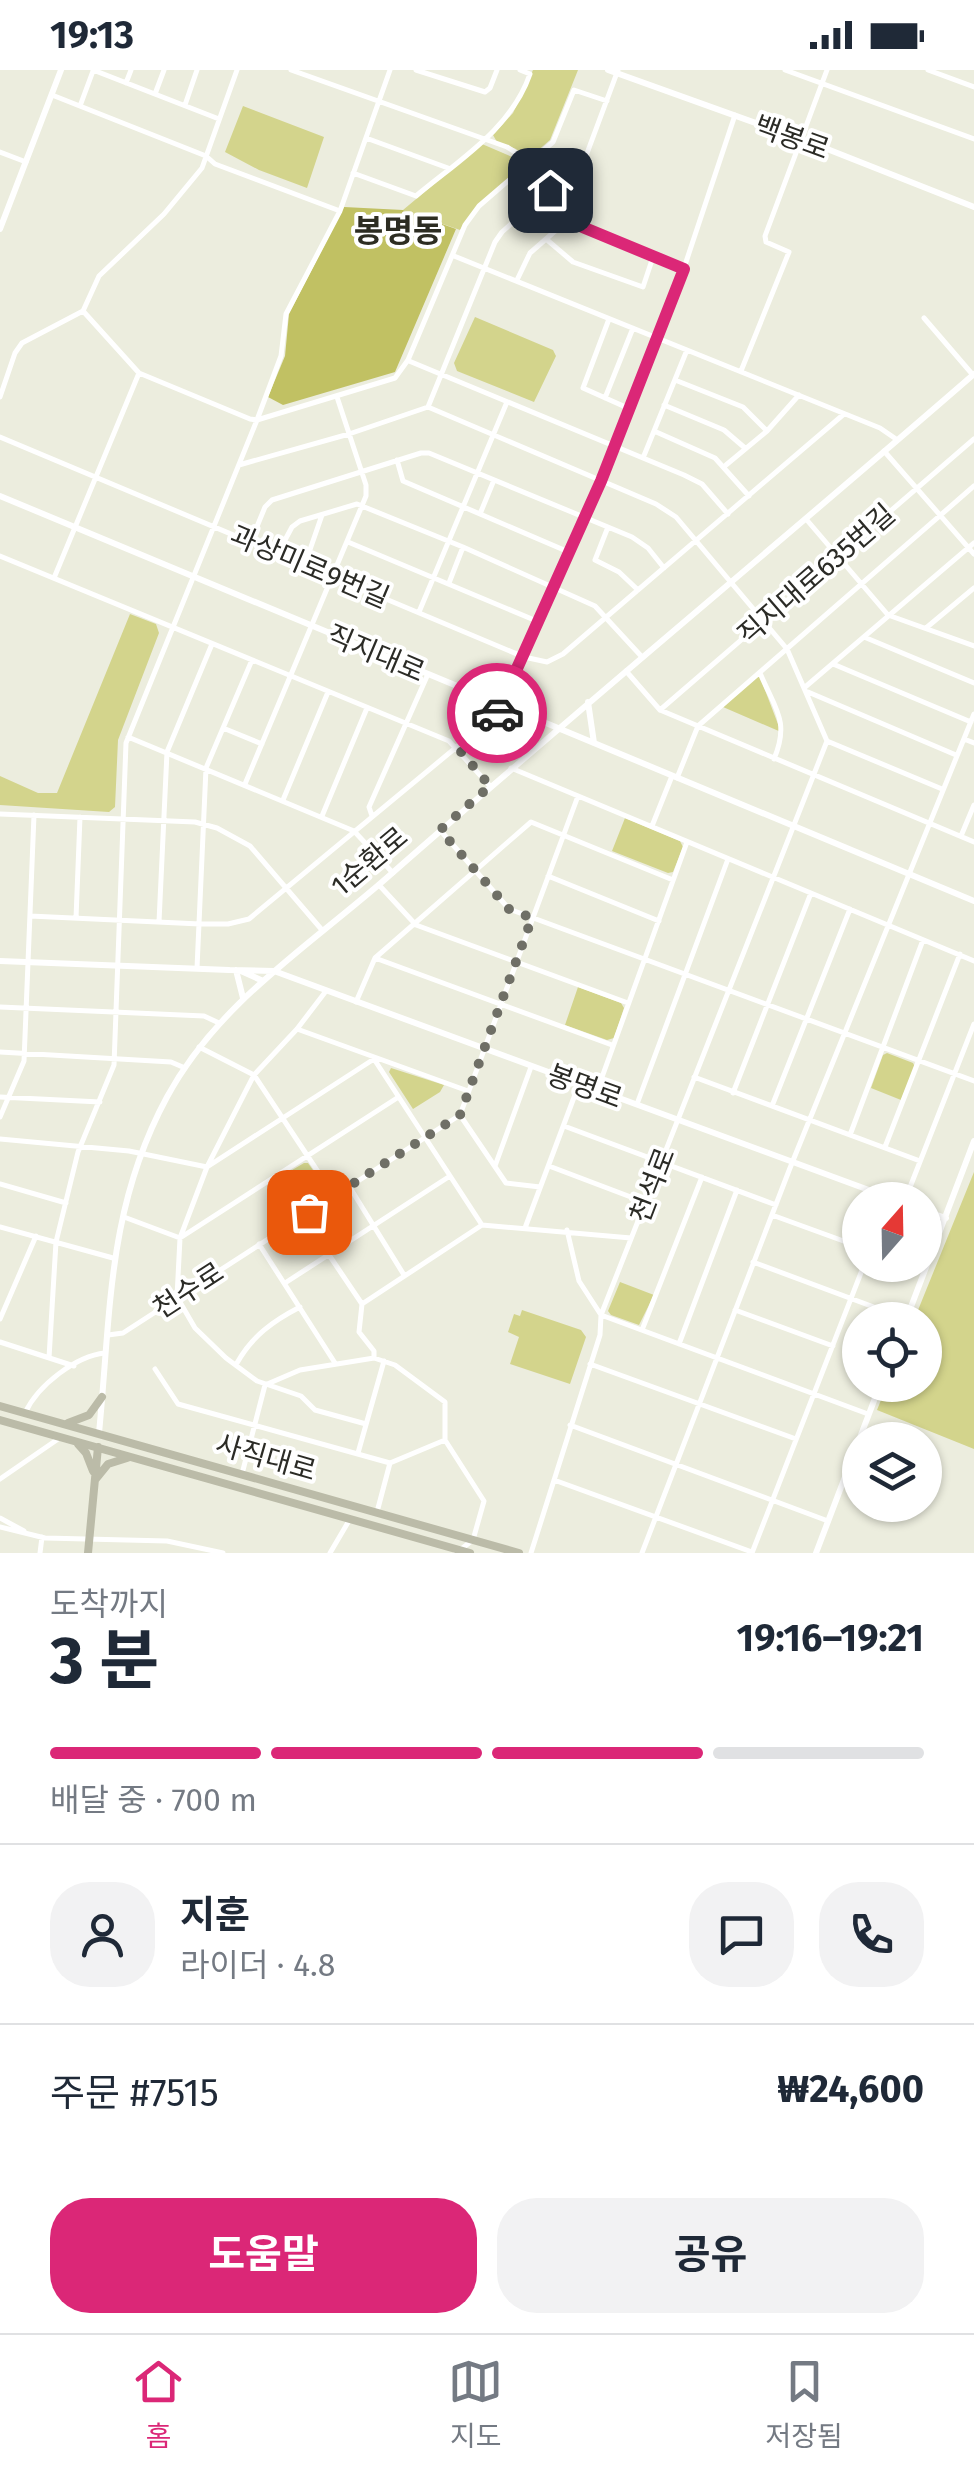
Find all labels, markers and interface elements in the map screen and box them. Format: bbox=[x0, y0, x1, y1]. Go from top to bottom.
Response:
text: 19:13 bbox=[50, 12, 134, 58]
street label: 백봉로 bbox=[750, 109, 834, 166]
pin bbox=[508, 148, 593, 233]
icon: home bbox=[523, 163, 578, 218]
district label: 봉명동 bbox=[354, 212, 442, 250]
street label: 직지대로635번길 bbox=[731, 497, 902, 652]
street label: 과상미로9번길 bbox=[225, 518, 394, 615]
street label: 직지대로 bbox=[322, 618, 430, 689]
courier bbox=[447, 663, 547, 763]
icon: car bbox=[470, 686, 525, 741]
street label: 1순환로 bbox=[324, 820, 414, 903]
street label: 봉명로 bbox=[543, 1058, 627, 1115]
street label: 천석로 bbox=[623, 1143, 682, 1227]
pin bbox=[267, 1170, 352, 1255]
north arrow bbox=[842, 1182, 942, 1282]
map controls bbox=[842, 1182, 942, 1522]
icon: bag bbox=[282, 1185, 337, 1240]
street label: 천수로 bbox=[147, 1256, 230, 1325]
button: locate bbox=[842, 1302, 942, 1402]
button: layers bbox=[842, 1422, 942, 1522]
street label: 사직대로 bbox=[212, 1427, 320, 1488]
text: 도착까지 bbox=[50, 1585, 168, 1623]
text: 19:16–19:21 bbox=[737, 1615, 924, 1661]
text: 3 분 bbox=[50, 1622, 159, 1700]
text: 배달 중 · 700 m bbox=[50, 1781, 257, 1819]
button: person bbox=[50, 1882, 155, 1987]
button: chat bbox=[689, 1882, 794, 1987]
button: phone bbox=[819, 1882, 924, 1987]
text: 지훈 bbox=[180, 1892, 250, 1938]
text: 라이더 · 4.8 bbox=[180, 1946, 335, 1984]
text: ₩24,600 bbox=[777, 2066, 924, 2112]
text: 주문 #7515 bbox=[50, 2070, 219, 2116]
button: 도움말 bbox=[50, 2198, 477, 2313]
button: 공유 bbox=[497, 2198, 924, 2313]
tab: 홈 bbox=[131, 2354, 186, 2454]
tab: 지도 bbox=[448, 2354, 503, 2454]
tab: 저장됨 bbox=[766, 2354, 843, 2454]

